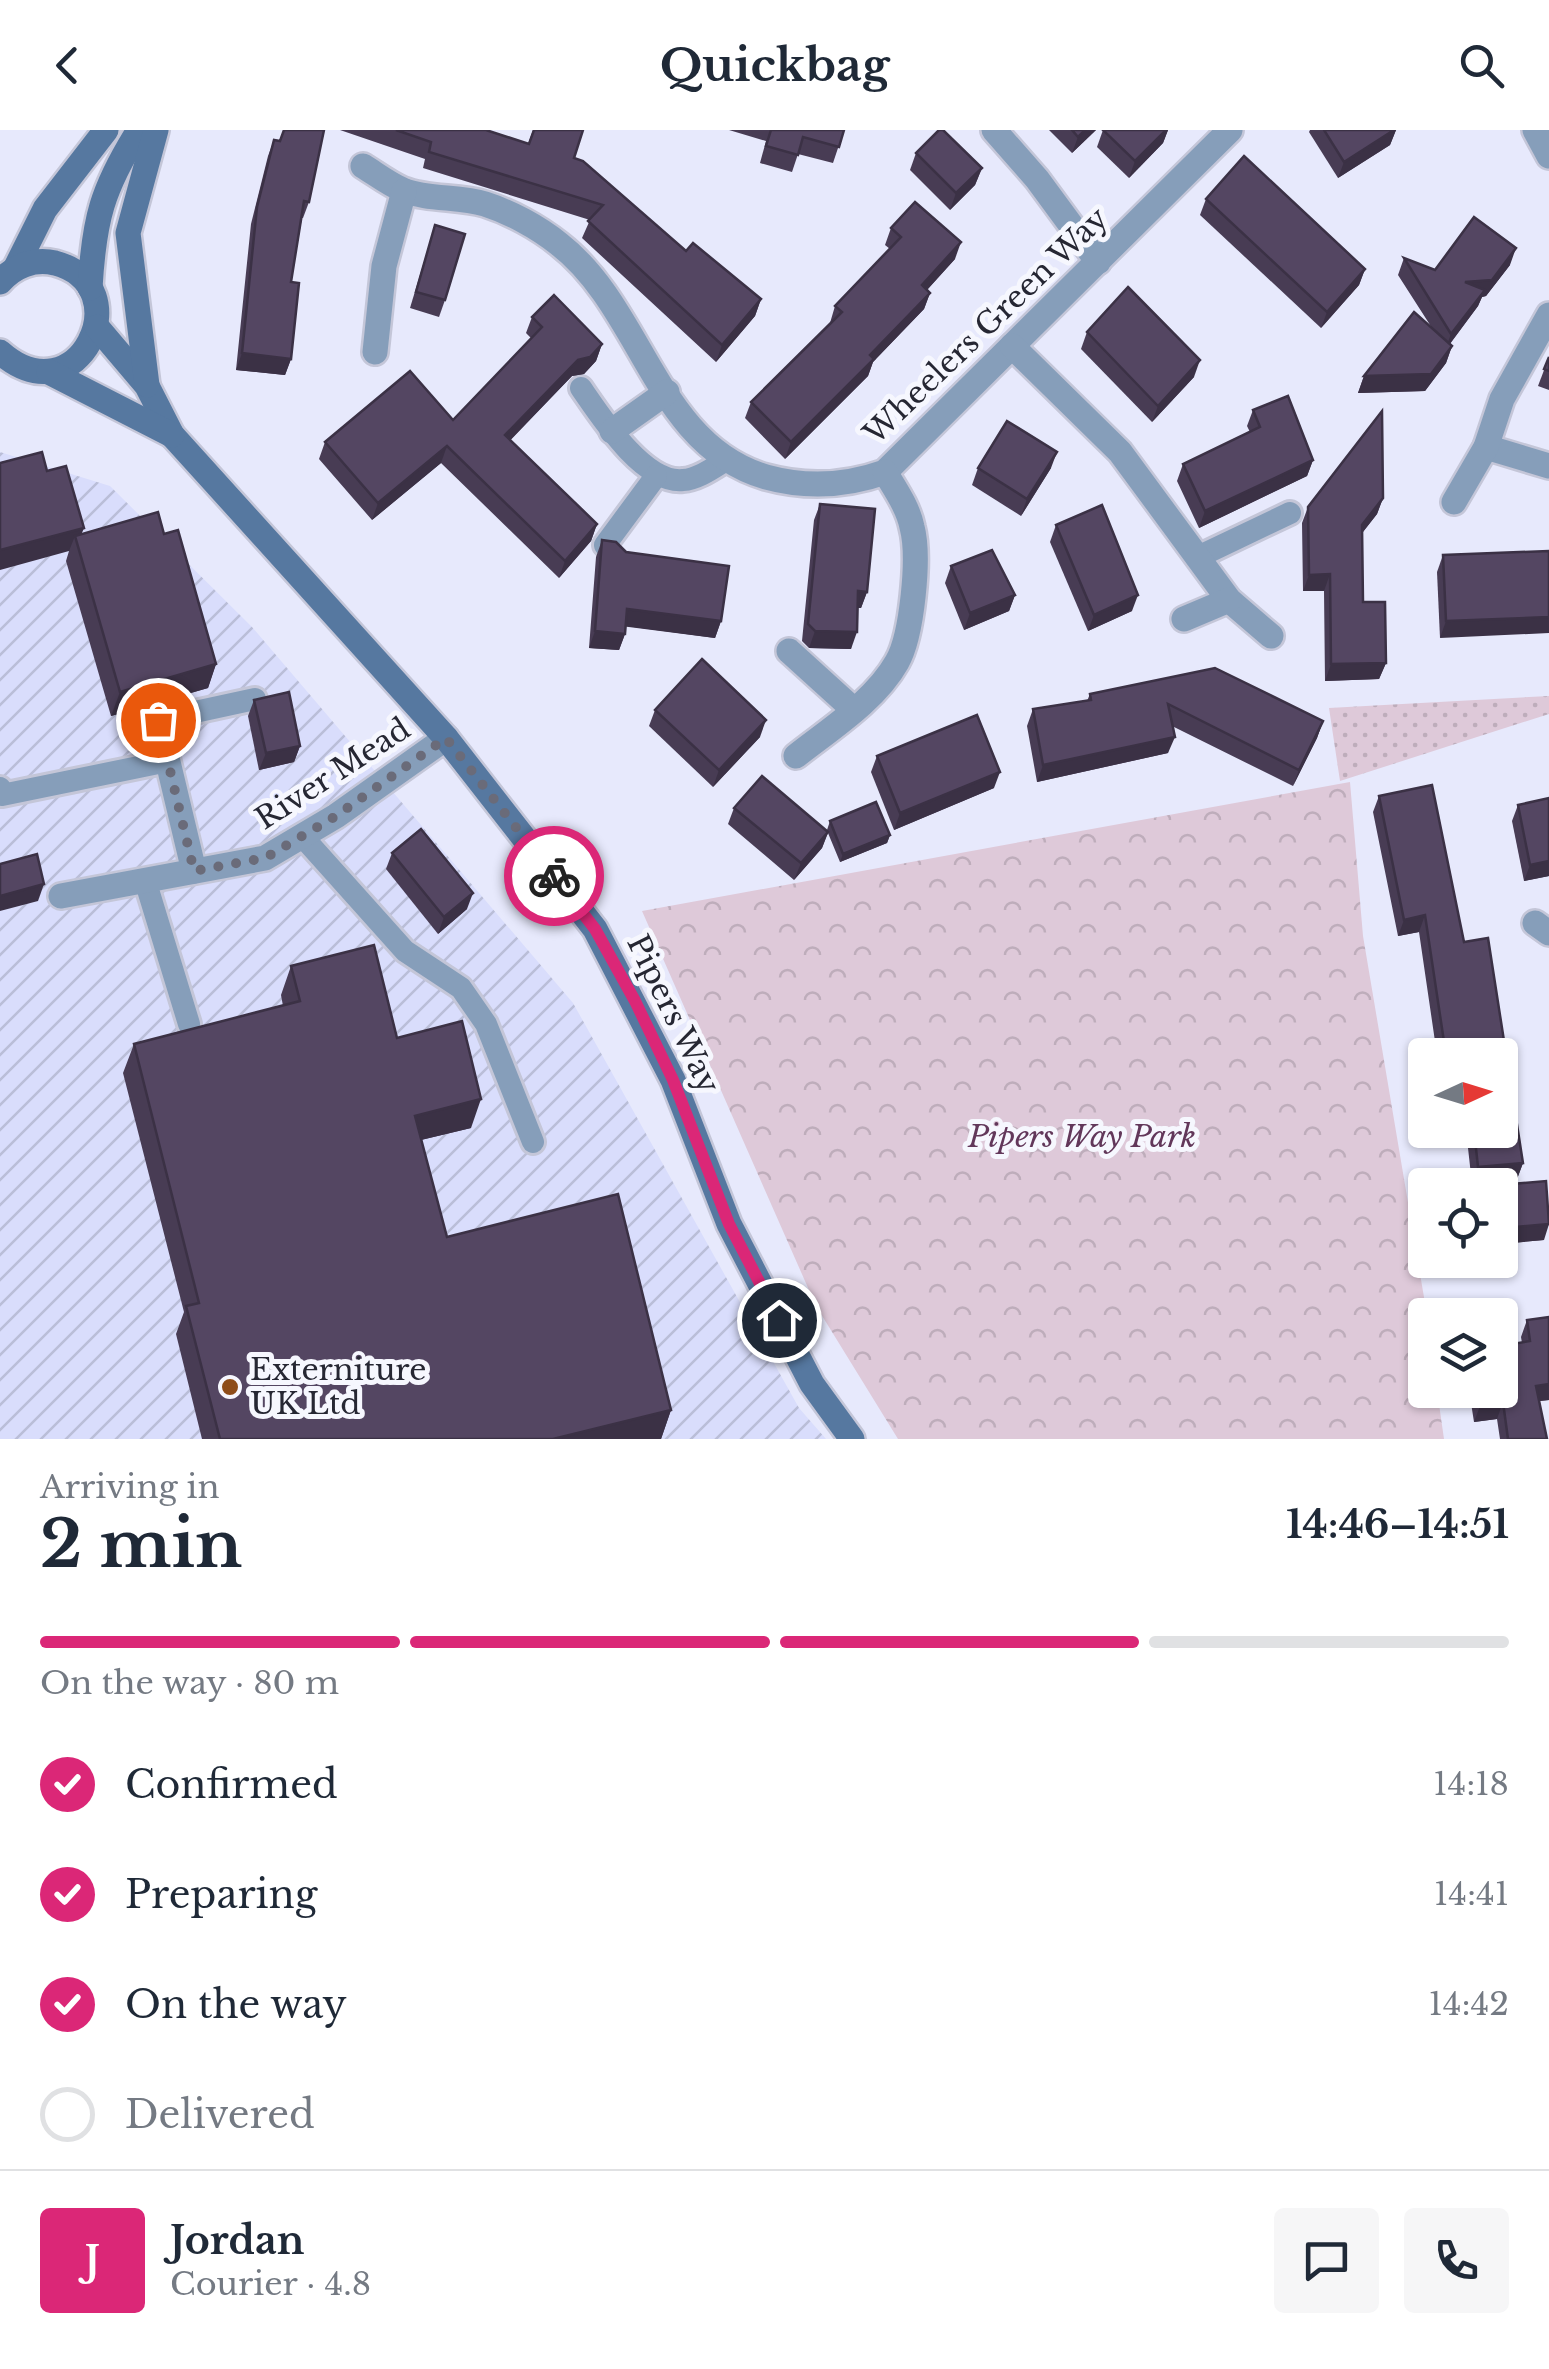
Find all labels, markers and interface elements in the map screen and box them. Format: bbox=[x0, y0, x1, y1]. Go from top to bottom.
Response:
text: Quickbag bbox=[660, 37, 889, 93]
icon: back bbox=[40, 38, 95, 93]
icon: search bbox=[1454, 38, 1509, 93]
street label: Wheelers Green Way bbox=[855, 200, 1115, 452]
pin bbox=[116, 678, 201, 763]
icon: bag bbox=[131, 693, 186, 748]
street label: River Mead bbox=[249, 710, 417, 837]
courier bbox=[504, 826, 604, 926]
icon: bike bbox=[527, 849, 582, 904]
street label: Pipers Way bbox=[619, 929, 728, 1099]
north arrow bbox=[1408, 1038, 1518, 1148]
map controls bbox=[1408, 1038, 1518, 1408]
park label: Pipers Way Park bbox=[967, 1118, 1196, 1155]
button: locate bbox=[1408, 1168, 1518, 1278]
pin bbox=[737, 1278, 822, 1363]
icon: home bbox=[752, 1293, 807, 1348]
button: layers bbox=[1408, 1298, 1518, 1408]
place label: Externiture UK Ltd bbox=[250, 1351, 426, 1422]
marker: Externiture UK Ltd bbox=[219, 1376, 241, 1398]
text: Arriving in bbox=[40, 1467, 219, 1507]
text: 14:46–14:51 bbox=[1286, 1501, 1509, 1548]
text: 2 min bbox=[40, 1504, 242, 1585]
text: On the way · 80 m bbox=[40, 1663, 339, 1703]
icon: check bbox=[40, 1757, 95, 1812]
text: Confirmed bbox=[125, 1761, 338, 1808]
text: 14:18 bbox=[1433, 1764, 1509, 1804]
icon: check bbox=[40, 1867, 95, 1922]
text: Preparing bbox=[125, 1871, 317, 1918]
text: 14:41 bbox=[1434, 1874, 1509, 1914]
icon: check bbox=[40, 1977, 95, 2032]
text: On the way bbox=[125, 1981, 347, 2028]
text: 14:42 bbox=[1428, 1984, 1509, 2024]
text: Delivered bbox=[125, 2091, 315, 2138]
button: chat bbox=[1274, 2208, 1379, 2313]
button: phone bbox=[1404, 2208, 1509, 2313]
text: Jordan bbox=[170, 2217, 304, 2264]
text: J bbox=[85, 2237, 100, 2284]
text: Courier · 4.8 bbox=[170, 2264, 371, 2304]

